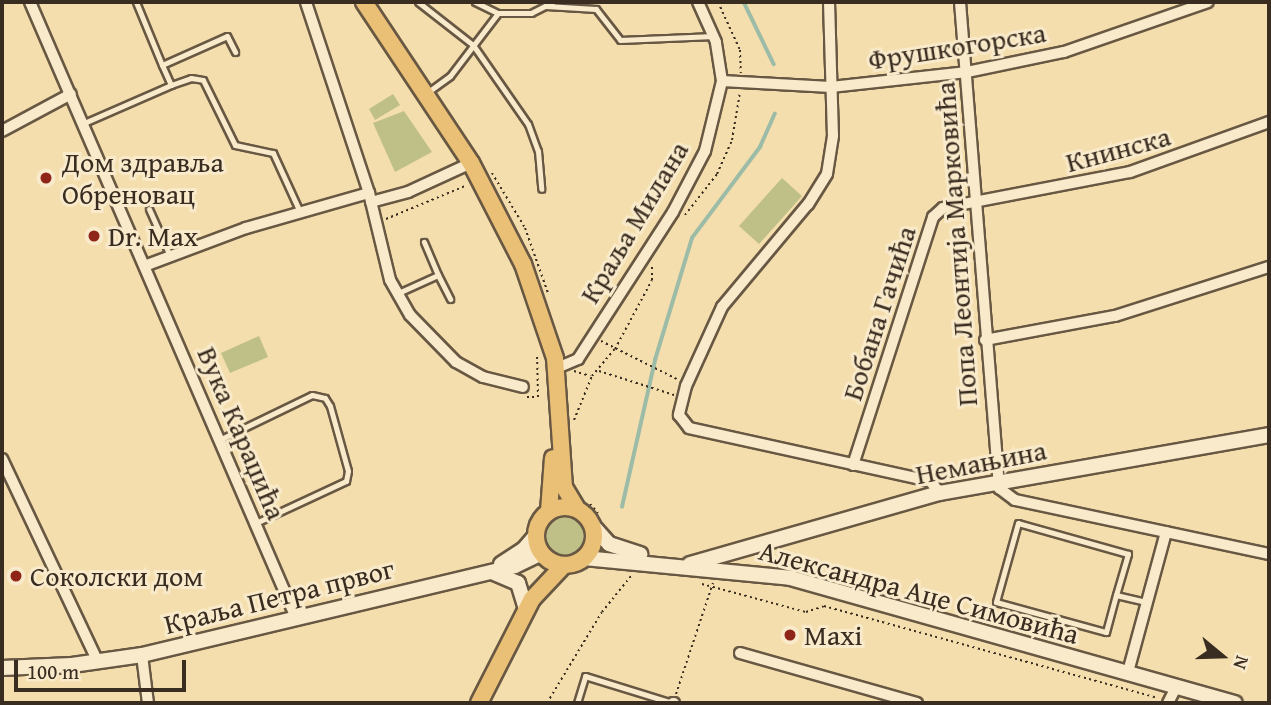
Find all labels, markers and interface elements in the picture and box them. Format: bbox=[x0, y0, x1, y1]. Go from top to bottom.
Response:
street label: Фрушкогорска bbox=[866, 15, 1048, 77]
street label: Попа Леонтија Марковића bbox=[928, 81, 984, 407]
street label: Книнска bbox=[1062, 119, 1174, 179]
street label: Краља Милана bbox=[573, 135, 695, 309]
place label: Дом здравља Обреновац bbox=[62, 145, 224, 211]
marker: Дом здравља Обреновац bbox=[36, 168, 56, 188]
place label: Dr. Max bbox=[108, 219, 198, 253]
street label: Бобана Гачића bbox=[835, 222, 923, 404]
marker: Dr. Max bbox=[86, 228, 102, 244]
street label: Вука Караџића bbox=[190, 342, 294, 524]
street label: Немањина bbox=[913, 433, 1049, 491]
street label: Александра Аце Симовића bbox=[755, 533, 1083, 651]
street label: Краља Петра првог bbox=[161, 551, 397, 641]
place label: Соколски дом bbox=[30, 559, 203, 593]
marker: Соколски дом bbox=[8, 568, 24, 584]
place label: Maxi bbox=[804, 618, 862, 652]
north arrow bbox=[1187, 621, 1257, 691]
marker: Maxi bbox=[782, 627, 798, 643]
scale bar bbox=[18, 646, 189, 690]
text: N bbox=[1227, 652, 1257, 673]
text: 100 m bbox=[27, 656, 79, 687]

